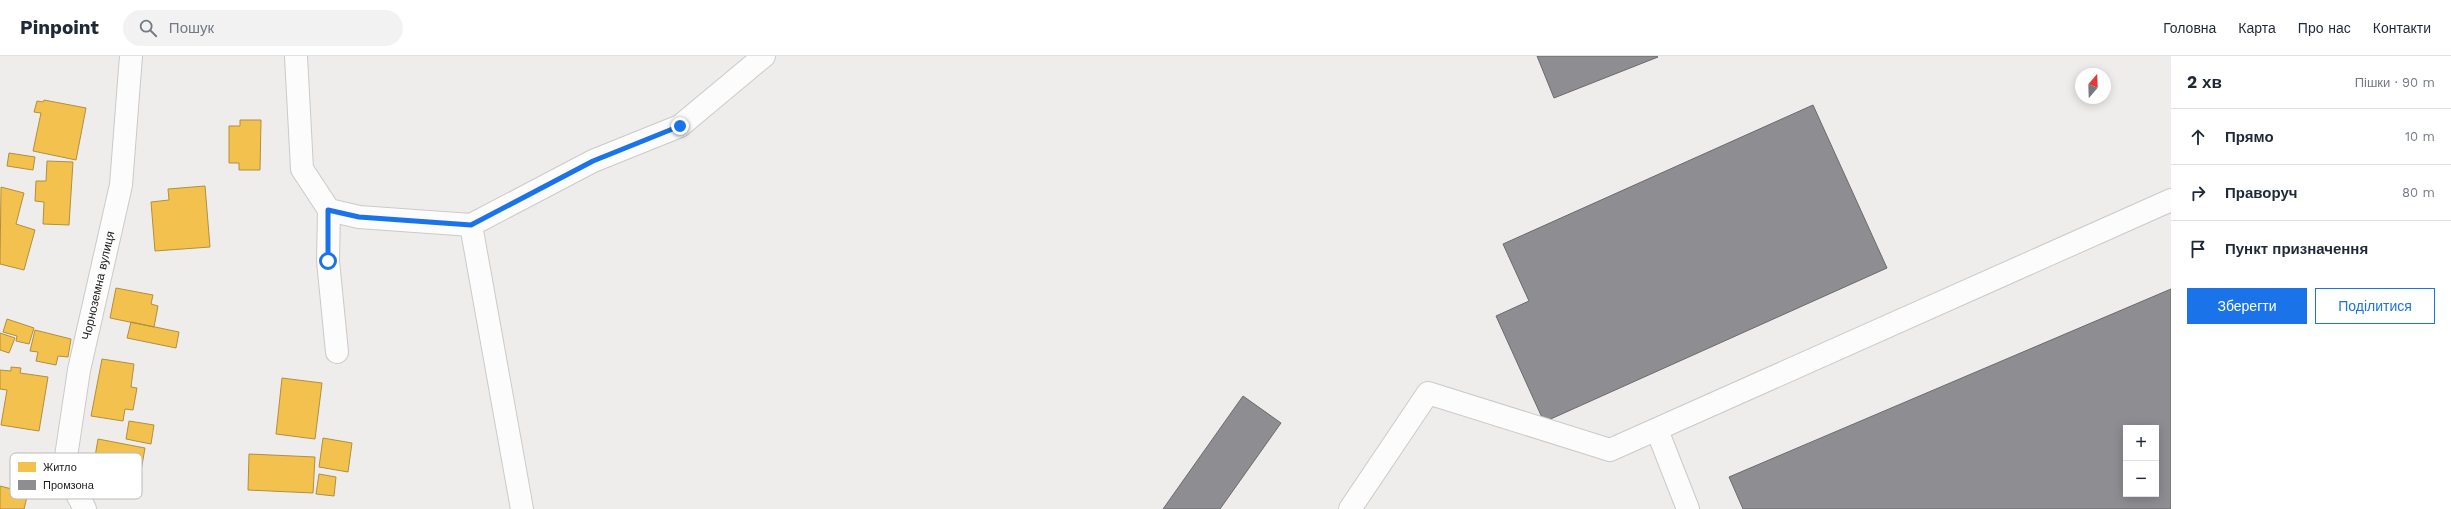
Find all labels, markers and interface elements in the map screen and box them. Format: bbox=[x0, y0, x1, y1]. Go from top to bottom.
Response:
search box bbox=[123, 10, 403, 46]
text: Pinpoint bbox=[20, 16, 99, 39]
icon: search bbox=[137, 17, 159, 39]
text: Пошук bbox=[169, 19, 214, 37]
text: Головна bbox=[2163, 20, 2216, 36]
text: Карта bbox=[2238, 20, 2276, 36]
text: Про нас bbox=[2298, 20, 2351, 36]
text: Контакти bbox=[2373, 20, 2431, 36]
north arrow bbox=[2075, 68, 2111, 104]
text: 2 хв bbox=[2187, 72, 2222, 92]
text: Пішки · 90 m bbox=[2355, 75, 2435, 90]
route end bbox=[671, 117, 689, 135]
icon: ahead bbox=[2187, 126, 2209, 148]
text: Прямо bbox=[2225, 128, 2274, 146]
text: 10 m bbox=[2405, 129, 2435, 144]
icon: right bbox=[2187, 182, 2209, 204]
text: Праворуч bbox=[2225, 184, 2298, 202]
text: 80 m bbox=[2402, 185, 2435, 200]
street label: Чорноземна вулиця bbox=[79, 230, 117, 341]
icon: arrive bbox=[2187, 238, 2209, 260]
text: Пункт призначення bbox=[2225, 240, 2368, 258]
route start bbox=[319, 252, 337, 270]
button: Зберегти bbox=[2187, 288, 2307, 324]
button: Поділитися bbox=[2315, 288, 2435, 324]
map controls bbox=[2123, 425, 2159, 497]
button: + bbox=[2123, 425, 2159, 461]
legend bbox=[10, 453, 142, 499]
text: Житло bbox=[43, 461, 77, 474]
button: − bbox=[2123, 461, 2159, 497]
text: Промзона bbox=[43, 479, 95, 492]

